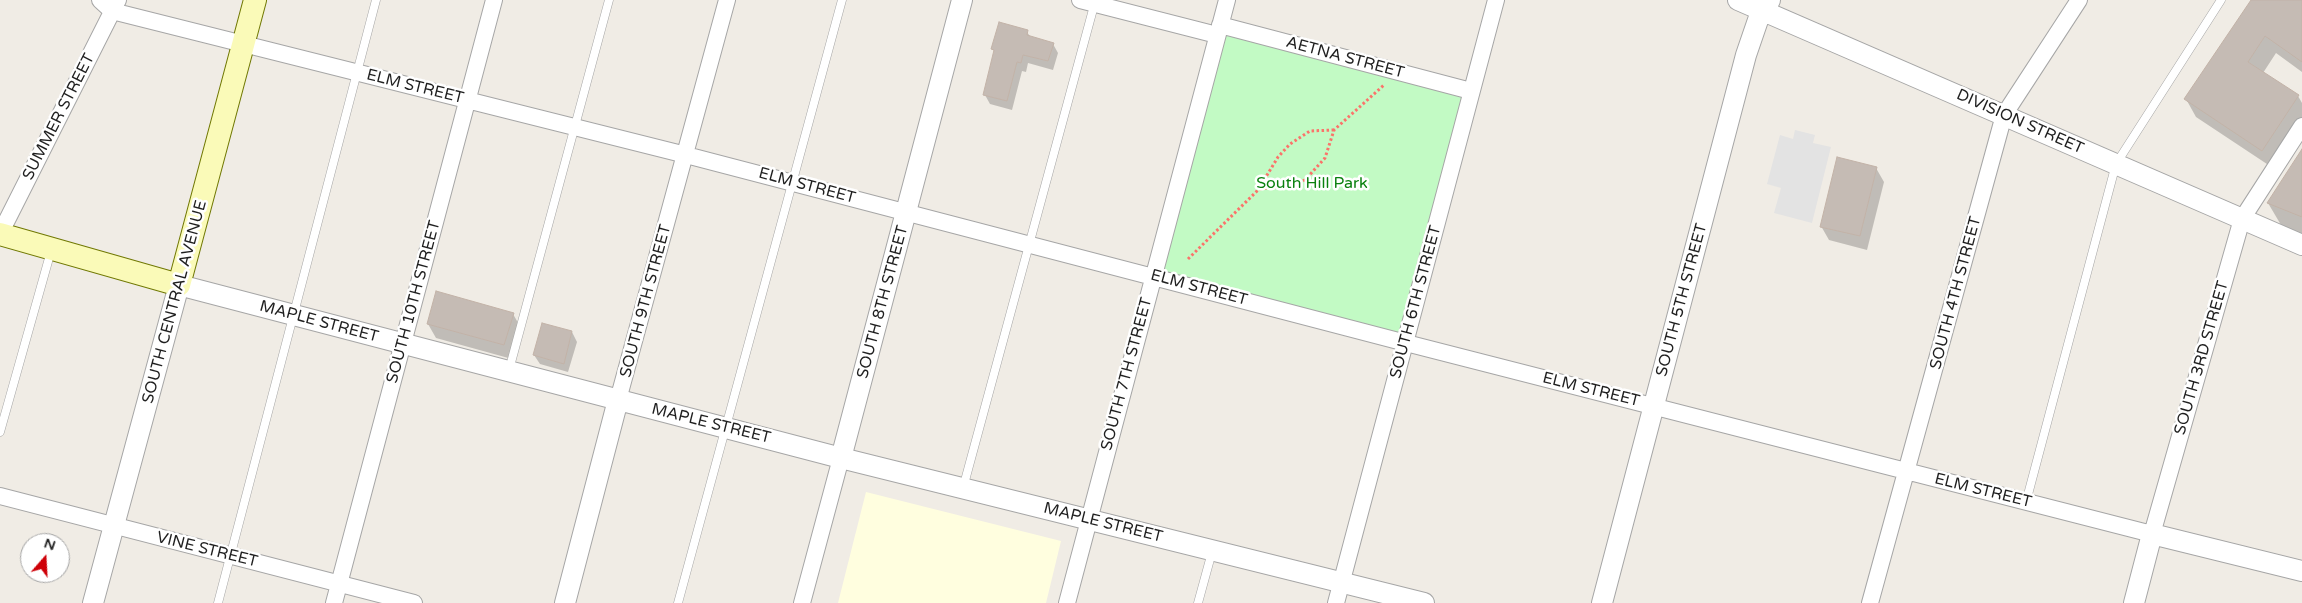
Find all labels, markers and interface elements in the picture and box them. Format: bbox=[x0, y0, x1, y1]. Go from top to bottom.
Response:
street label: AETNA STREET bbox=[1284, 33, 1406, 83]
street label: SUMMER STREET bbox=[19, 51, 99, 183]
street label: ELM STREET bbox=[364, 66, 466, 108]
street label: DIVISION STREET bbox=[1953, 85, 2087, 159]
street label: ELM STREET bbox=[756, 164, 858, 208]
park label: South Hill Park bbox=[1256, 174, 1368, 194]
street label: SOUTH CENTRAL AVENUE bbox=[139, 198, 211, 406]
street label: SOUTH 4TH STREET bbox=[1926, 214, 1986, 372]
street label: SOUTH 10TH STREET bbox=[383, 219, 445, 385]
street label: SOUTH 5TH STREET bbox=[1652, 221, 1712, 379]
street label: SOUTH 9TH STREET bbox=[616, 222, 676, 380]
street label: SOUTH 8TH STREET bbox=[853, 223, 913, 381]
street label: SOUTH 6TH STREET bbox=[1386, 223, 1446, 381]
street label: ELM STREET bbox=[1148, 266, 1250, 310]
street label: SOUTH 3RD STREET bbox=[2171, 279, 2233, 437]
street label: SOUTH 7TH STREET bbox=[1097, 295, 1157, 453]
street label: MAPLE STREET bbox=[257, 297, 381, 347]
street label: ELM STREET bbox=[1540, 369, 1642, 411]
street label: MAPLE STREET bbox=[649, 400, 773, 448]
street label: ELM STREET bbox=[1932, 470, 2034, 512]
street label: MAPLE STREET bbox=[1041, 499, 1165, 547]
street label: VINE STREET bbox=[154, 528, 260, 572]
north arrow bbox=[20, 533, 70, 583]
text: N bbox=[42, 534, 58, 554]

